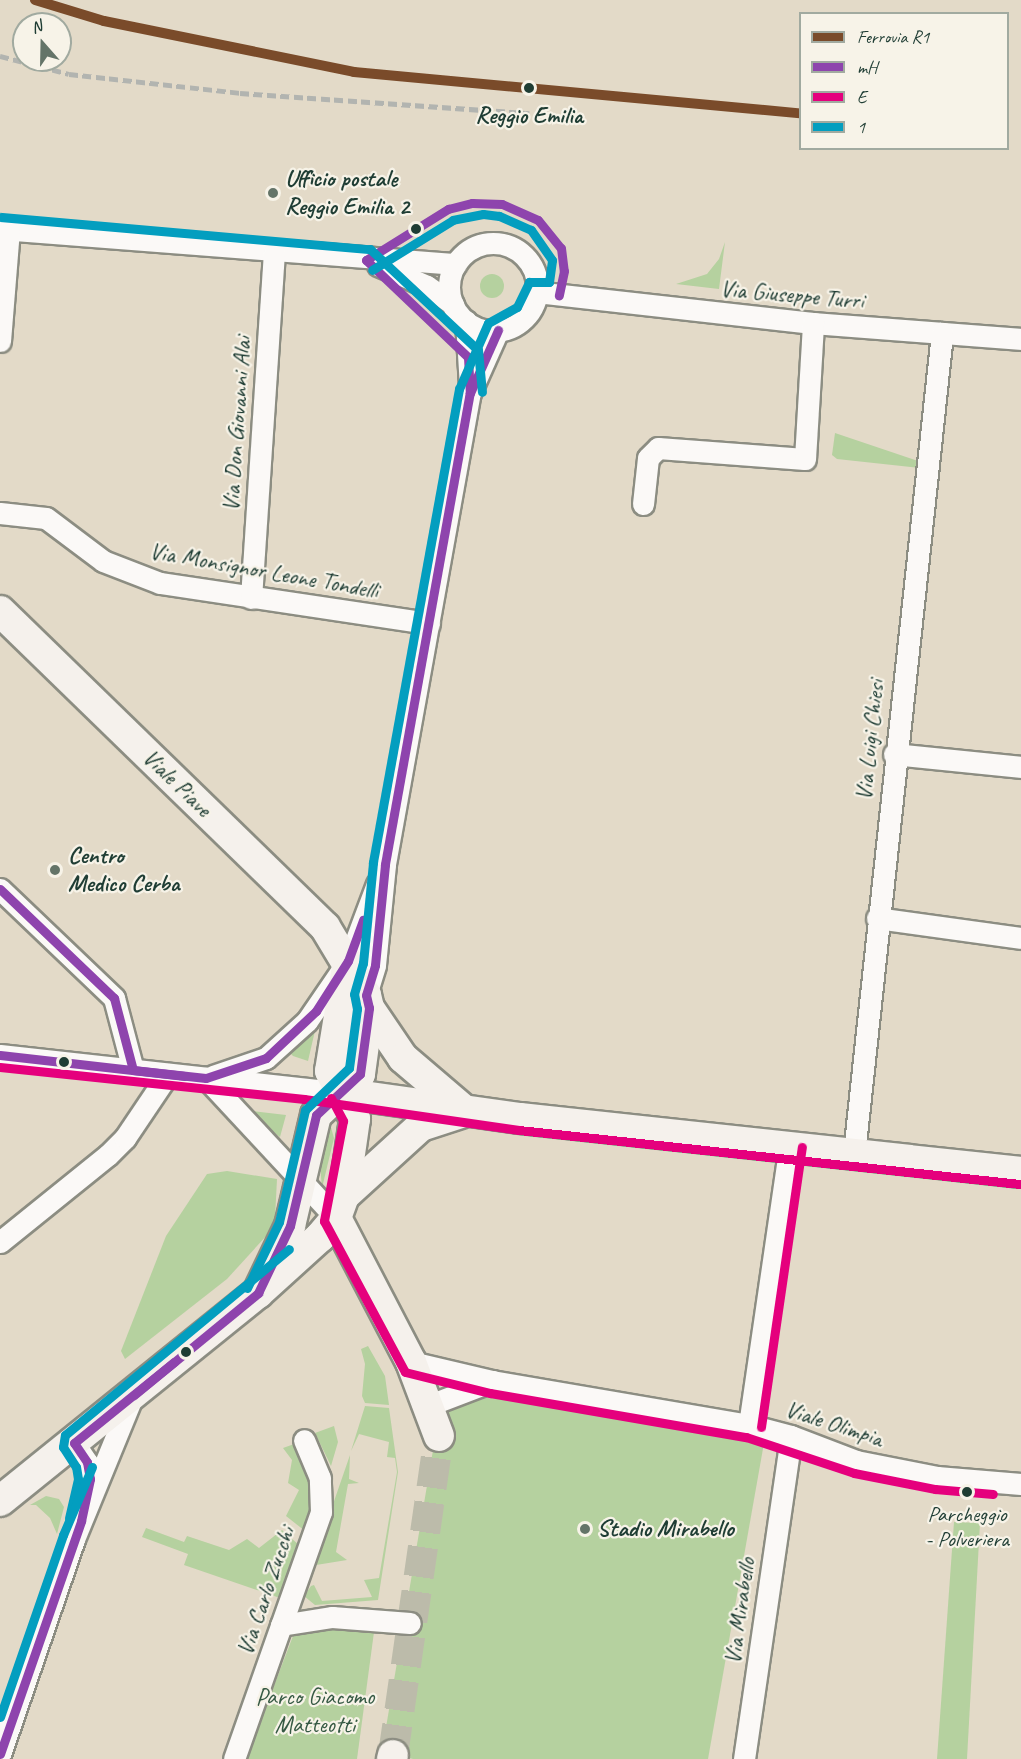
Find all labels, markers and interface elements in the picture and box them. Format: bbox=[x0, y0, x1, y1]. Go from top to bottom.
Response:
north arrow bbox=[12, 12, 72, 72]
legend bbox=[799, 12, 1009, 150]
text: N bbox=[28, 16, 45, 38]
text: Ferrovia R1 bbox=[857, 26, 929, 48]
text: mH bbox=[857, 56, 877, 78]
marker: Reggio Emilia bbox=[518, 77, 540, 99]
text: E bbox=[857, 86, 867, 108]
place label: Reggio Emilia bbox=[475, 102, 583, 130]
text: 1 bbox=[857, 116, 865, 138]
place label: Ufficio postale Reggio Emilia 2 bbox=[285, 165, 409, 221]
marker: Ufficio postale Reggio Emilia 2 bbox=[266, 186, 280, 200]
unlabelled marker bbox=[410, 223, 422, 235]
street label: Via Giuseppe Turri bbox=[719, 274, 865, 316]
street label: Via Don Giovanni Alai bbox=[216, 335, 258, 513]
street label: Via Monsignor Leone Tondelli bbox=[147, 537, 381, 605]
street label: Via Luigi Chiesi bbox=[849, 679, 891, 801]
street label: Viale Piave bbox=[137, 743, 217, 823]
place label: Centro Medico Cerba bbox=[68, 842, 180, 898]
marker: Centro Medico Cerba bbox=[46, 861, 64, 879]
unlabelled marker bbox=[58, 1056, 70, 1068]
unlabelled marker bbox=[180, 1346, 192, 1358]
street label: Viale Olimpia bbox=[781, 1394, 887, 1454]
marker: Parcheggio - Polveriera bbox=[961, 1486, 973, 1498]
place label: Parcheggio - Polveriera bbox=[925, 1501, 1009, 1552]
place label: Stadio Mirabello bbox=[597, 1515, 734, 1543]
marker: Stadio Mirabello bbox=[578, 1522, 592, 1536]
street label: Via Carlo Zucchi bbox=[231, 1523, 301, 1659]
street label: Via Mirabello bbox=[718, 1556, 762, 1666]
park label: Parco Giacomo Matteotti bbox=[256, 1683, 374, 1739]

